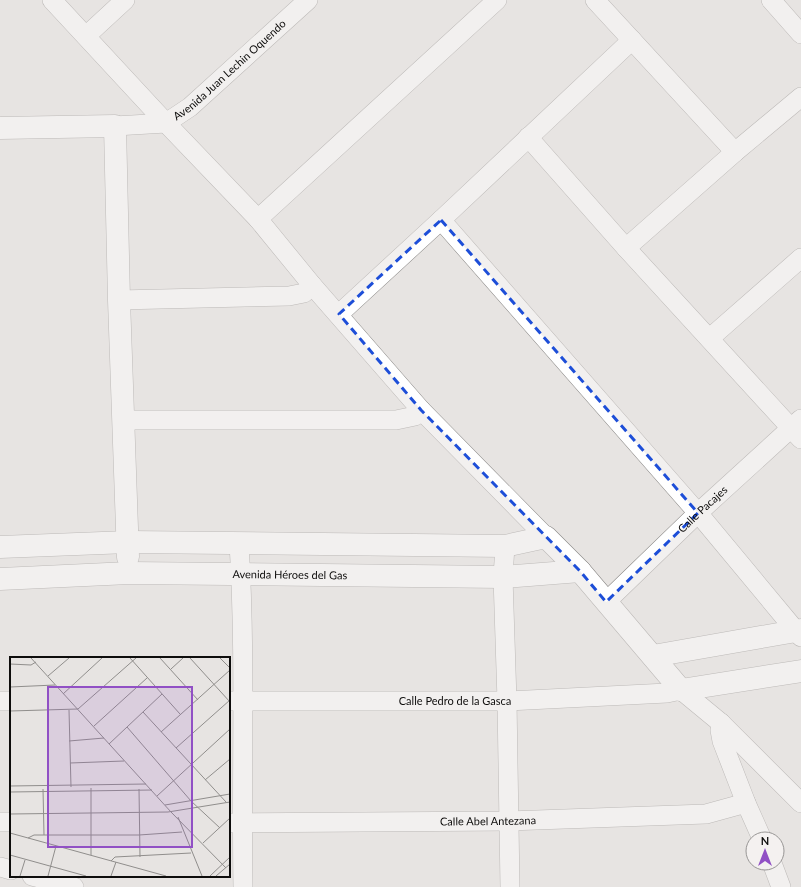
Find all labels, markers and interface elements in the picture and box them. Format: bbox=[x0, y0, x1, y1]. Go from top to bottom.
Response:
street label: Avenida Juan Lechin Oquendo bbox=[170, 17, 288, 122]
street label: Calle Pacajes bbox=[675, 483, 730, 535]
street label: Avenida Héroes del Gas bbox=[232, 567, 348, 581]
inset map bbox=[10, 657, 230, 877]
street label: Calle Pedro de la Gasca bbox=[399, 694, 512, 707]
street label: Calle Abel Antezana bbox=[440, 813, 536, 827]
north arrow bbox=[745, 831, 785, 871]
text: N bbox=[761, 834, 769, 847]

